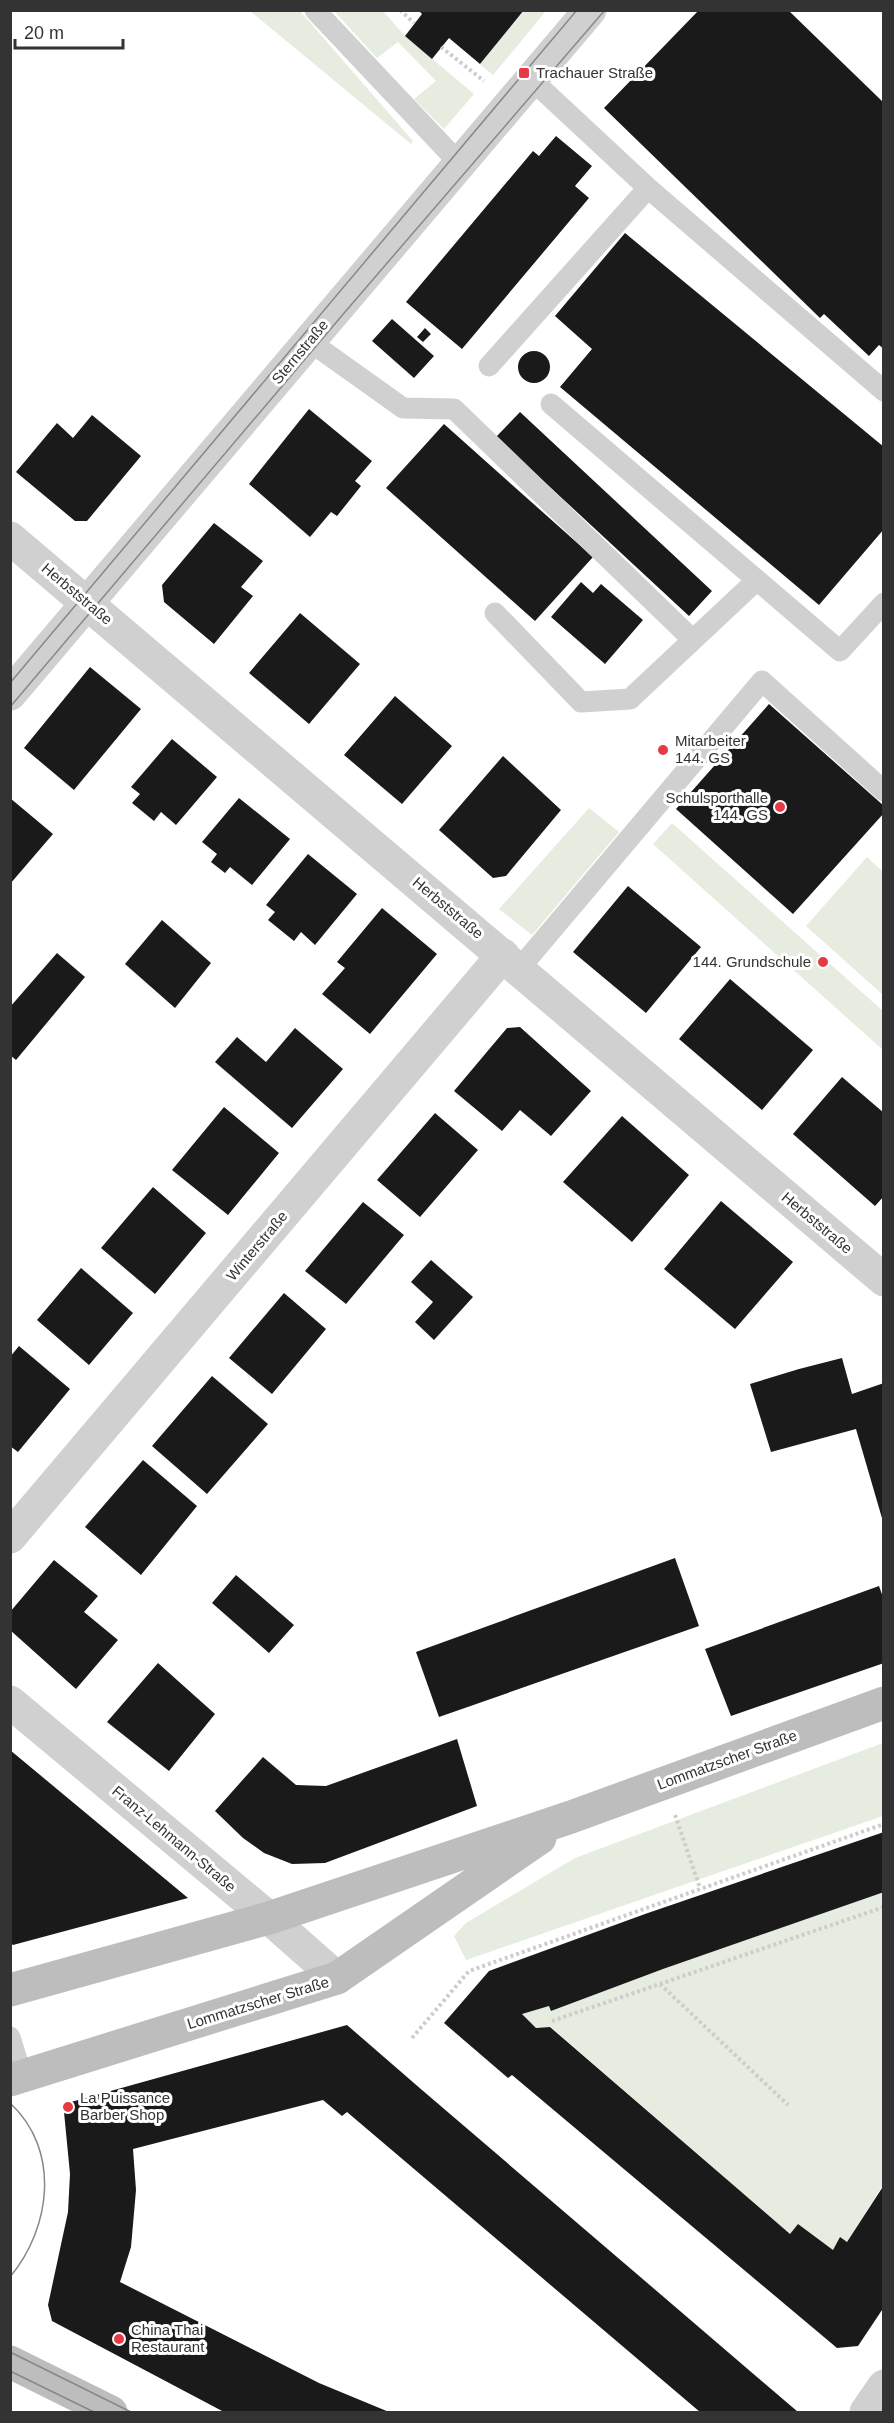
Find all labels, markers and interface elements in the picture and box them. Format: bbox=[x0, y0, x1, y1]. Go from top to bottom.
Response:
scale bar bbox=[15, 12, 123, 50]
text: 20 m bbox=[24, 23, 64, 43]
place label: Trachauer Straße bbox=[536, 64, 653, 81]
marker: Trachauer Straße bbox=[517, 66, 531, 80]
street label: Sternstraße bbox=[268, 316, 331, 387]
street label: Herbststraße bbox=[39, 559, 116, 628]
place label: Mitarbeiter 144. GS bbox=[675, 732, 746, 766]
marker: Mitarbeiter 144. GS bbox=[656, 743, 670, 757]
place label: Schulsporthalle 144. GS bbox=[665, 789, 768, 823]
marker: Schulsporthalle 144. GS bbox=[773, 800, 787, 814]
street label: Herbststraße bbox=[410, 873, 487, 942]
place label: 144. Grundschule bbox=[693, 953, 811, 970]
marker: 144. Grundschule bbox=[816, 955, 830, 969]
street label: Herbststraße bbox=[779, 1188, 856, 1257]
street label: Winterstraße bbox=[223, 1207, 291, 1284]
street label: Lommatzscher Straße bbox=[655, 1726, 799, 1793]
street label: Franz-Lehmann-Straße bbox=[109, 1782, 240, 1895]
street label: Lommatzscher Straße bbox=[185, 1973, 331, 2032]
place label: La Puissance Barber Shop bbox=[80, 2089, 170, 2123]
marker: La Puissance Barber Shop bbox=[61, 2100, 75, 2114]
place label: China Thai Restaurant bbox=[131, 2321, 205, 2355]
marker: China Thai Restaurant bbox=[112, 2332, 126, 2346]

